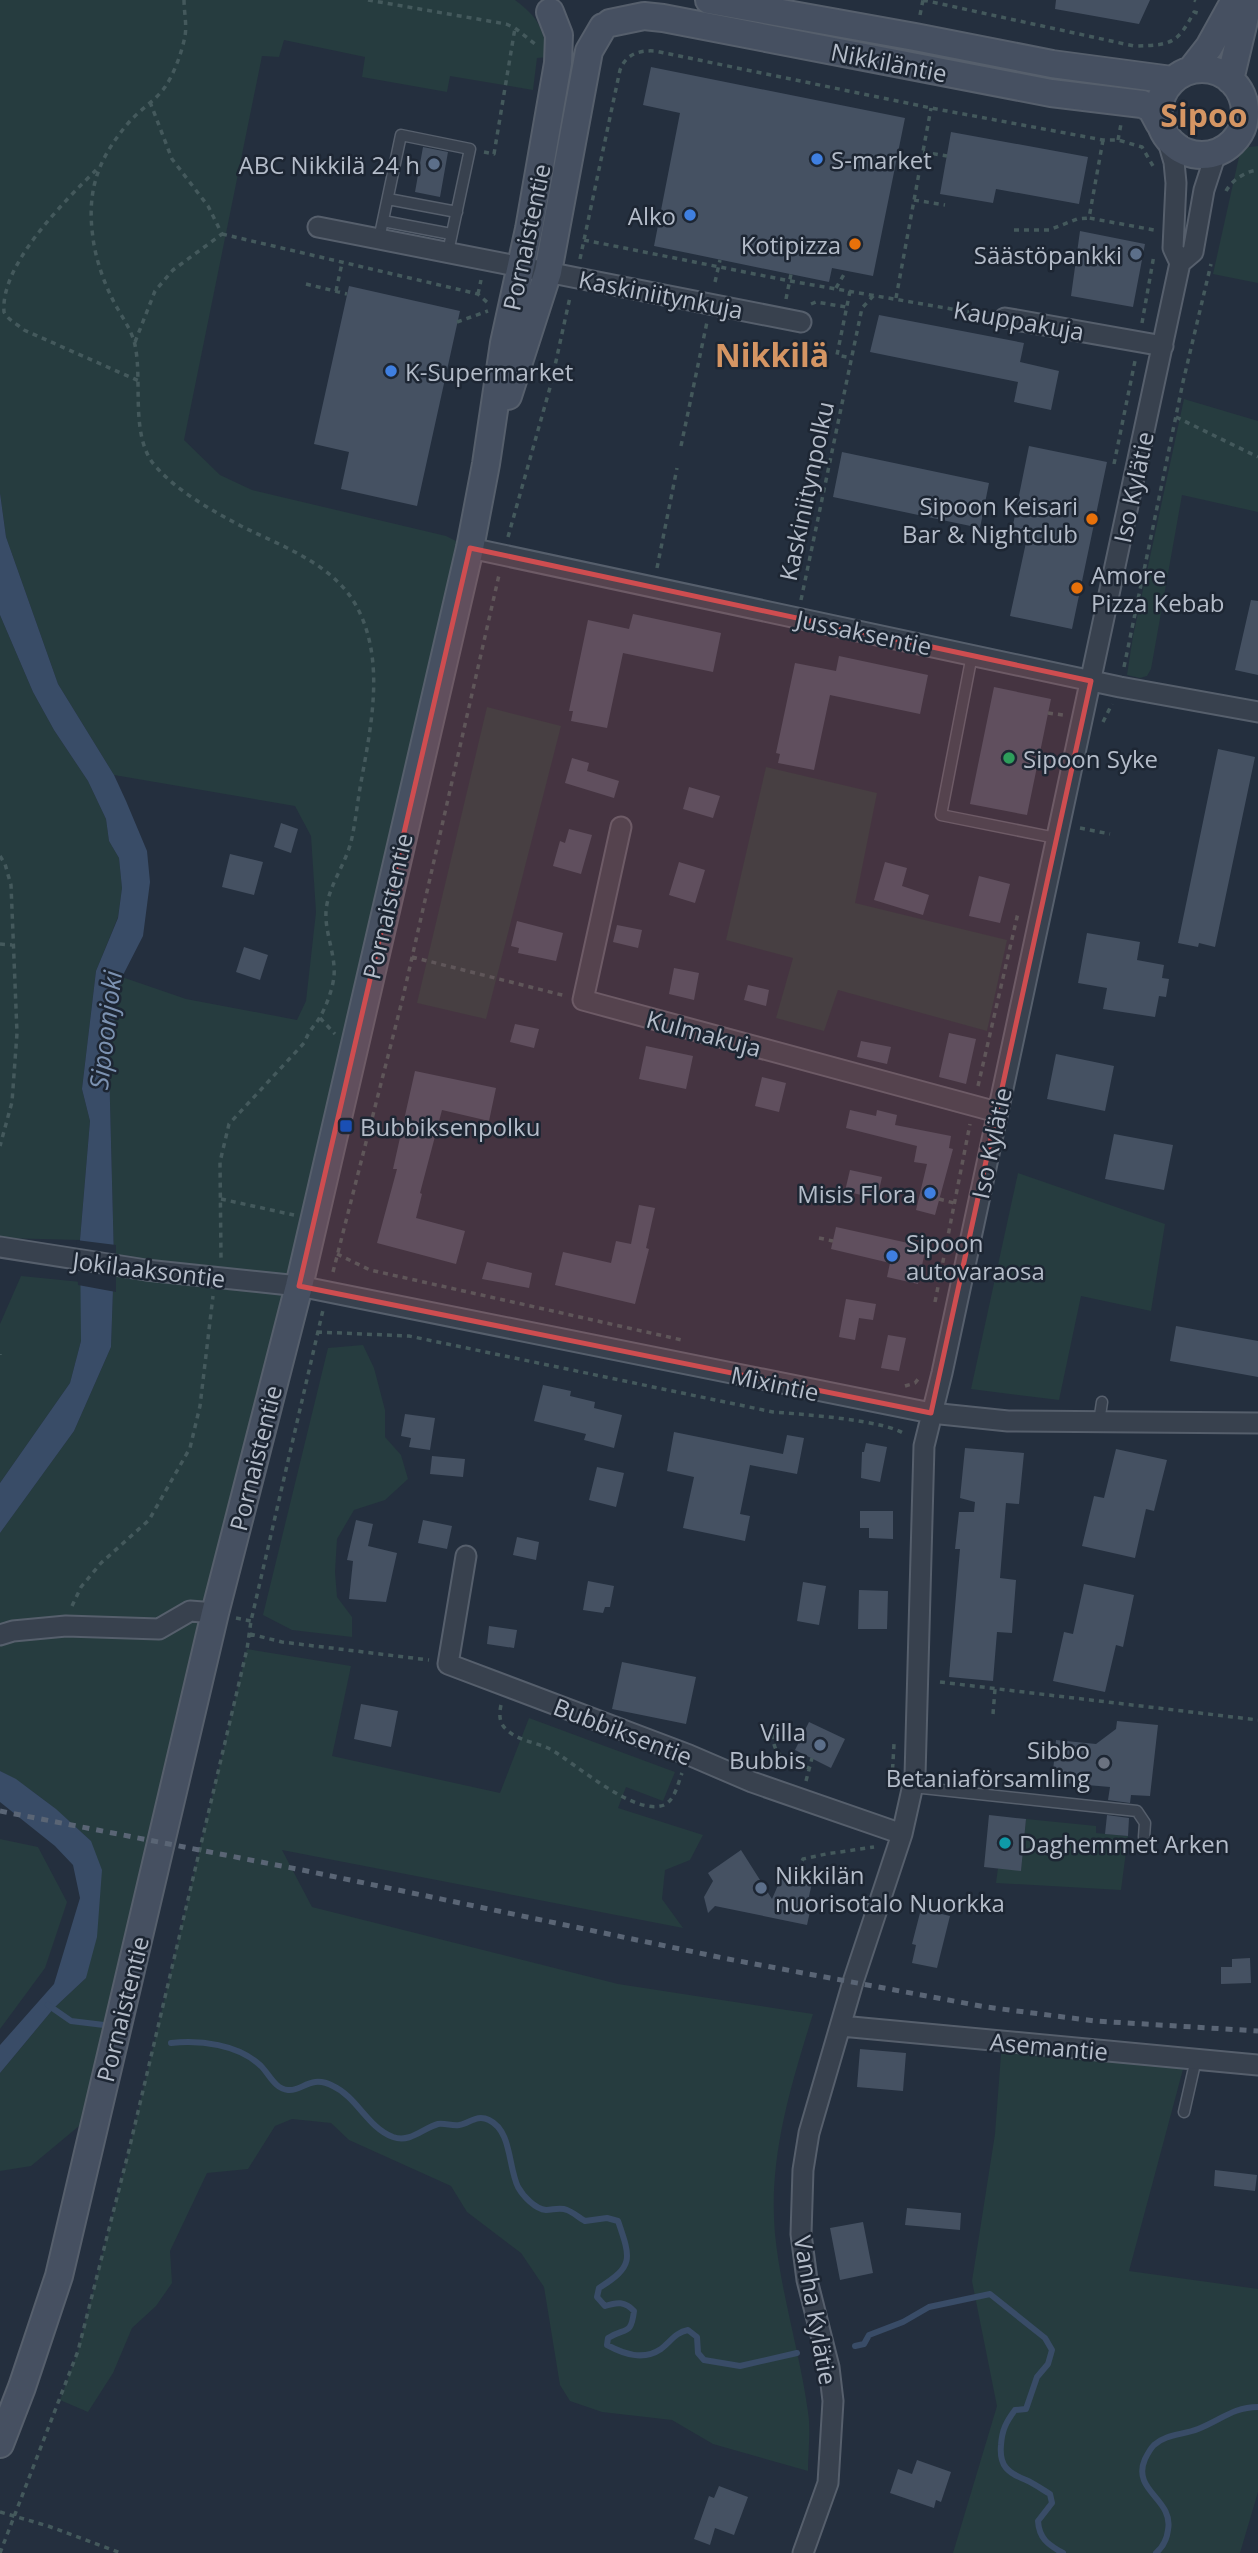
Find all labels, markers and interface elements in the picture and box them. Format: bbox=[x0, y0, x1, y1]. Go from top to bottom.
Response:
street label: Nikkiläntie bbox=[828, 35, 950, 89]
district label: Sipoo bbox=[1160, 93, 1248, 136]
place label: S-market bbox=[831, 143, 932, 176]
place label: ABC Nikkilä 24 h bbox=[239, 148, 420, 181]
marker: S-market bbox=[809, 151, 825, 167]
marker: ABC Nikkilä 24 h bbox=[426, 156, 442, 172]
street label: Pornaistentie bbox=[494, 161, 558, 313]
place label: Alko bbox=[628, 199, 676, 232]
marker: Alko bbox=[682, 207, 698, 223]
place label: Kotipizza bbox=[741, 228, 841, 261]
marker: Kotipizza bbox=[847, 236, 863, 252]
place label: Säästöpankki bbox=[974, 238, 1122, 271]
marker: Säästöpankki bbox=[1128, 246, 1144, 262]
street label: Kaskiniitynkuja bbox=[576, 262, 746, 326]
street label: Kauppakuja bbox=[951, 292, 1087, 348]
district label: Nikkilä bbox=[715, 333, 829, 376]
place label: K-Supermarket bbox=[405, 355, 573, 388]
marker: K-Supermarket bbox=[383, 363, 399, 379]
street label: Kaskiniitynpolku bbox=[771, 398, 841, 584]
street label: Iso Kylätie bbox=[1105, 428, 1161, 546]
place label: Sipoon Keisari Bar & Nightclub bbox=[902, 489, 1078, 550]
marker: Sipoon Keisari Bar & Nightclub bbox=[1084, 511, 1100, 527]
place label: Amore Pizza Kebab bbox=[1091, 558, 1224, 619]
marker: Amore Pizza Kebab bbox=[1069, 580, 1085, 596]
street label: Jussaksentie bbox=[791, 601, 935, 662]
place label: Sipoon Syke bbox=[1023, 742, 1158, 775]
marker: Sipoon Syke bbox=[1001, 750, 1017, 766]
street label: Pornaistentie bbox=[354, 830, 420, 982]
water label: Sipoonjoki bbox=[80, 968, 130, 1091]
street label: Kulmakuja bbox=[643, 1002, 765, 1064]
street label: Iso Kylätie bbox=[963, 1084, 1019, 1202]
place label: Bubbiksenpolku bbox=[360, 1110, 540, 1143]
marker: Bubbiksenpolku bbox=[338, 1118, 354, 1134]
place label: Misis Flora bbox=[797, 1177, 916, 1210]
marker: Misis Flora bbox=[922, 1185, 938, 1201]
place label: Sipoon autovaraosa bbox=[906, 1226, 1045, 1287]
street label: Jokilaaksontie bbox=[69, 1243, 227, 1295]
marker: Sipoon autovaraosa bbox=[884, 1248, 900, 1264]
street label: Mixintie bbox=[728, 1358, 822, 1408]
street label: Pornaistentie bbox=[221, 1382, 289, 1534]
street label: Bubbiksentie bbox=[549, 1689, 697, 1773]
place label: Villa Bubbis bbox=[729, 1715, 806, 1776]
place label: Sibbo Betaniaförsamling bbox=[886, 1733, 1090, 1794]
marker: Villa Bubbis bbox=[812, 1737, 828, 1753]
marker: Sibbo Betaniaförsamling bbox=[1096, 1755, 1112, 1771]
place label: Daghemmet Arken bbox=[1019, 1827, 1229, 1860]
marker: Daghemmet Arken bbox=[997, 1835, 1013, 1851]
place label: Nikkilän nuorisotalo Nuorkka bbox=[775, 1858, 1005, 1919]
marker: Nikkilän nuorisotalo Nuorkka bbox=[753, 1880, 769, 1896]
street label: Pornaistentie bbox=[88, 1933, 156, 2085]
street label: Asemantie bbox=[989, 2024, 1109, 2068]
street label: Vanha Kylätie bbox=[787, 2233, 845, 2387]

